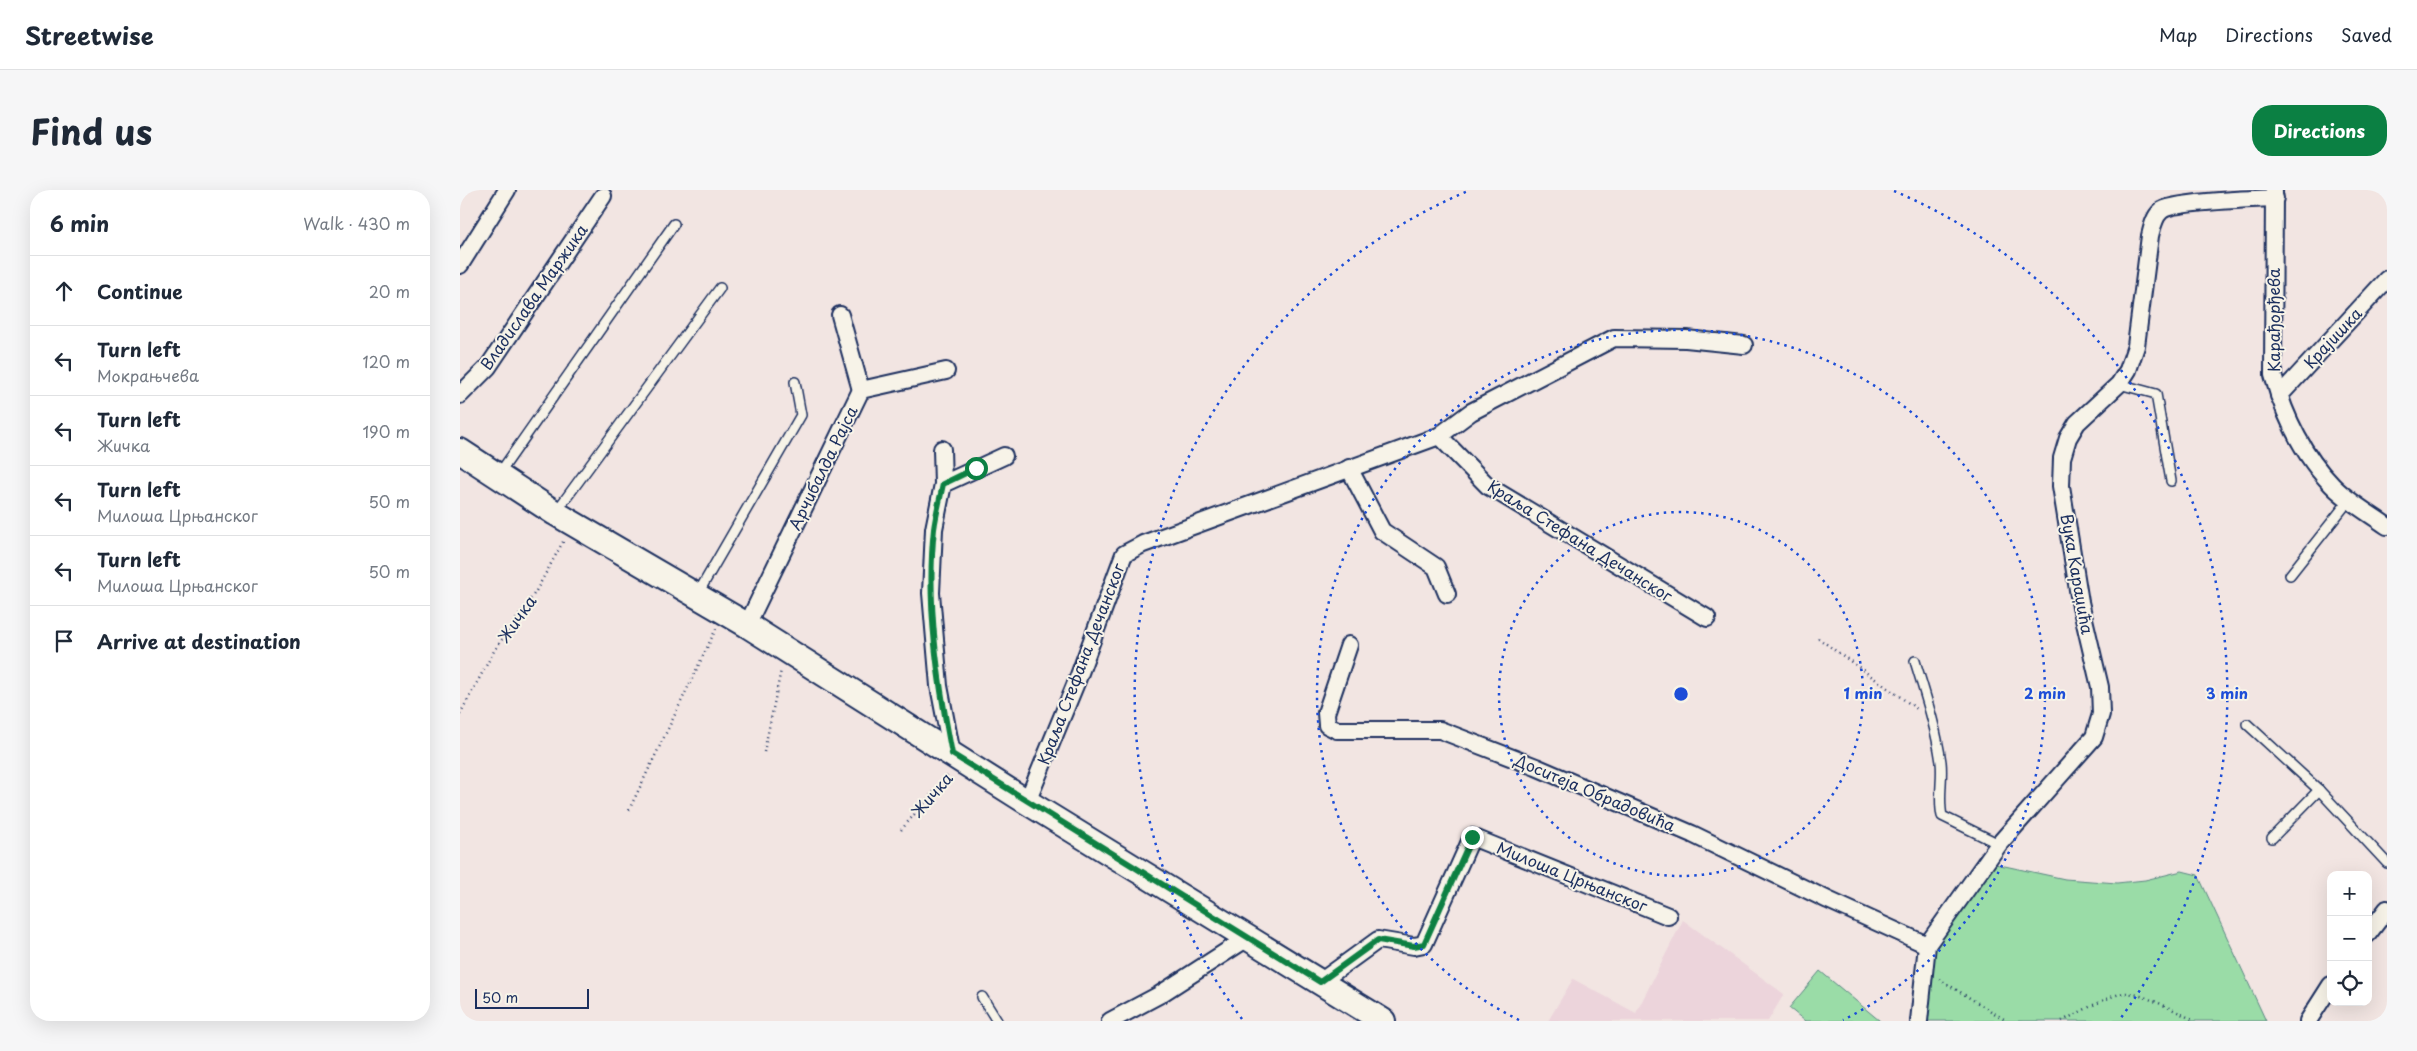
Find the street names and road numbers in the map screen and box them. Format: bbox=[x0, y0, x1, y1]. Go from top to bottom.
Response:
street label: Владислава Маржика bbox=[474, 219, 593, 374]
street label: Карађорђева bbox=[2261, 268, 2285, 372]
street label: Крајишка bbox=[2298, 301, 2367, 373]
street label: Арчибалда Рајса bbox=[782, 401, 863, 534]
street label: Краља Стефана Дечанског bbox=[1483, 473, 1678, 608]
street label: Вука Караџића bbox=[2056, 512, 2100, 636]
street label: Краља Стефана Дечанског bbox=[1031, 559, 1130, 768]
street label: Жичка bbox=[491, 590, 541, 647]
street label: Доситеја Обрадовића bbox=[1510, 747, 1679, 837]
street label: Жичка bbox=[905, 766, 958, 822]
street label: Милоша Црњанског bbox=[1493, 835, 1652, 918]

